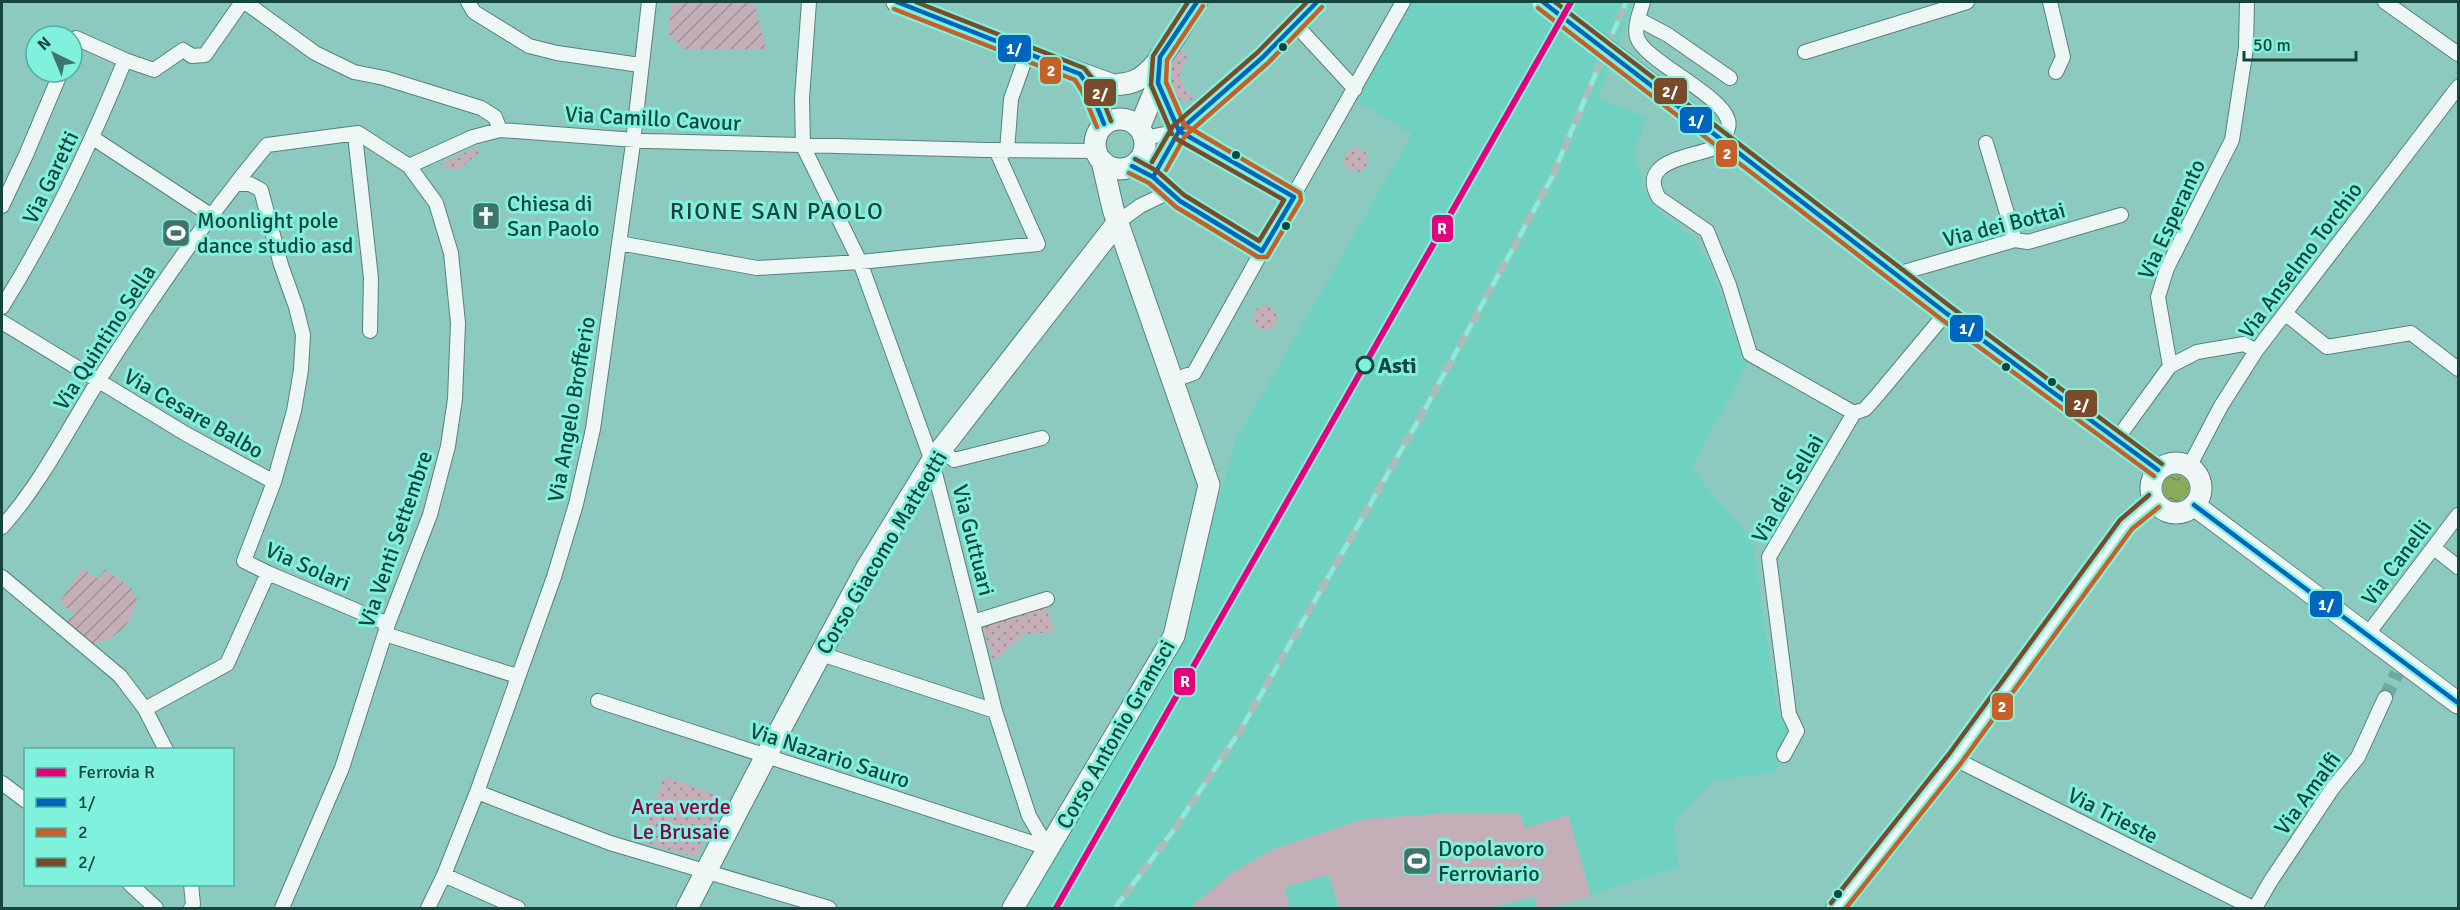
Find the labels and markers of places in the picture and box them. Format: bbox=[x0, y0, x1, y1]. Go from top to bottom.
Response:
unlabelled marker bbox=[1277, 41, 1289, 53]
unlabelled marker bbox=[1230, 149, 1242, 161]
place label: Chiesa di San Paolo bbox=[507, 190, 599, 242]
church icon: Chiesa di San Paolo bbox=[470, 200, 502, 232]
place label: Moonlight pole dance studio asd bbox=[197, 207, 354, 259]
sports icon: Moonlight pole dance studio asd bbox=[160, 217, 192, 249]
unlabelled marker bbox=[1280, 220, 1292, 232]
place label: Asti bbox=[1378, 352, 1417, 379]
marker: Asti bbox=[1356, 356, 1374, 374]
unlabelled marker bbox=[2000, 361, 2012, 373]
unlabelled marker bbox=[2046, 376, 2058, 388]
place label: Dopolavoro Ferroviario bbox=[1438, 835, 1544, 887]
sports icon: Dopolavoro Ferroviario bbox=[1401, 845, 1433, 877]
unlabelled marker bbox=[1832, 888, 1844, 900]

